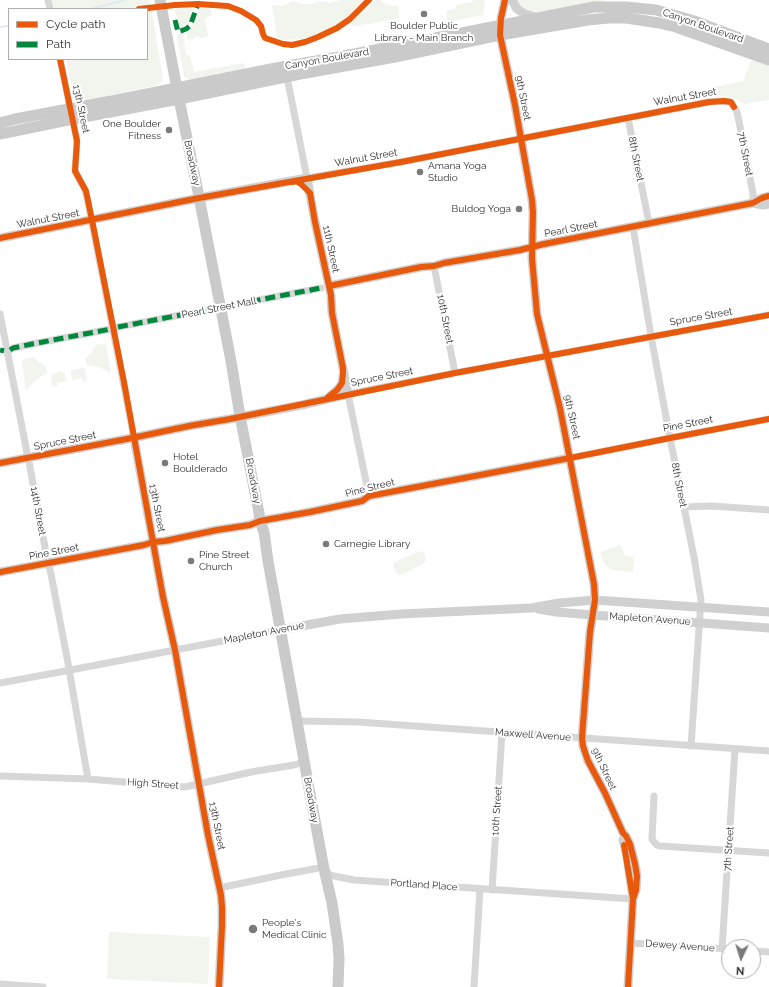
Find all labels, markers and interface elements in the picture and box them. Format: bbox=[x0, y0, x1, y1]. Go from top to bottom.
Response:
street label: Canyon Boulevard bbox=[661, 7, 745, 45]
legend bbox=[8, 8, 148, 60]
marker: Boulder Public Library - Main Branch bbox=[419, 9, 429, 19]
text: Cycle path bbox=[46, 17, 105, 31]
place label: Boulder Public Library - Main Branch bbox=[375, 20, 473, 44]
text: Path bbox=[46, 37, 71, 51]
street label: Canyon Boulevard bbox=[284, 46, 370, 72]
street label: 9th Street bbox=[513, 75, 533, 121]
street label: 13th Street bbox=[70, 84, 92, 134]
street label: Walnut Street bbox=[653, 86, 717, 108]
place label: One Boulder Fitness bbox=[102, 118, 161, 142]
marker: One Boulder Fitness bbox=[164, 125, 174, 135]
street label: 7th Street bbox=[735, 131, 755, 177]
street label: 8th Street bbox=[626, 136, 646, 182]
street label: Broadway bbox=[181, 139, 203, 187]
street label: Walnut Street bbox=[334, 147, 398, 169]
place label: Amana Yoga Studio bbox=[428, 160, 486, 184]
marker: Amana Yoga Studio bbox=[415, 167, 425, 177]
place label: Buldog Yoga bbox=[452, 203, 511, 215]
marker: Buldog Yoga bbox=[514, 204, 524, 214]
street label: Walnut Street bbox=[16, 207, 80, 231]
street label: Pearl Street bbox=[543, 218, 599, 240]
street label: 11th Street bbox=[320, 224, 342, 274]
street label: 10th Street bbox=[434, 293, 456, 345]
street label: Pearl Street Mall bbox=[181, 295, 257, 321]
street label: Spruce Street bbox=[669, 306, 733, 328]
street label: Spruce Street bbox=[350, 365, 414, 389]
street label: 9th Street bbox=[561, 394, 583, 440]
street label: Pine Street bbox=[662, 413, 714, 435]
street label: Spruce Street bbox=[33, 429, 97, 453]
place label: Hotel Boulderado bbox=[173, 451, 227, 474]
street label: Broadway bbox=[243, 457, 263, 505]
marker: Hotel Boulderado bbox=[160, 458, 170, 468]
street label: 8th Street bbox=[669, 462, 689, 508]
street label: Pine Street bbox=[344, 476, 396, 500]
street label: 13th Street bbox=[146, 483, 168, 533]
street label: 14th Street bbox=[28, 486, 48, 536]
place label: Carnegie Library bbox=[334, 538, 410, 550]
marker: Carnegie Library bbox=[321, 539, 331, 549]
street label: Pine Street bbox=[28, 541, 80, 563]
place label: Pine Street Church bbox=[199, 549, 249, 572]
marker: Pine Street Church bbox=[186, 556, 196, 566]
street label: Mapleton Avenue bbox=[609, 610, 691, 628]
street label: Mapleton Avenue bbox=[223, 619, 305, 647]
street label: Maxwell Avenue bbox=[495, 726, 571, 744]
street label: 9th Street bbox=[589, 746, 619, 792]
street label: High Street bbox=[127, 776, 179, 792]
street label: Broadway bbox=[301, 776, 321, 824]
street label: 10th Street bbox=[489, 786, 505, 836]
street label: 13th Street bbox=[206, 801, 228, 851]
street label: 7th Street bbox=[721, 826, 737, 872]
street label: Portland Place bbox=[390, 877, 458, 893]
place label: People's Medical Clinic bbox=[262, 917, 326, 940]
marker: People's Medical Clinic bbox=[247, 923, 259, 935]
street label: Dewey Avenue bbox=[645, 938, 715, 954]
north arrow bbox=[721, 939, 761, 979]
text: N bbox=[736, 964, 745, 977]

